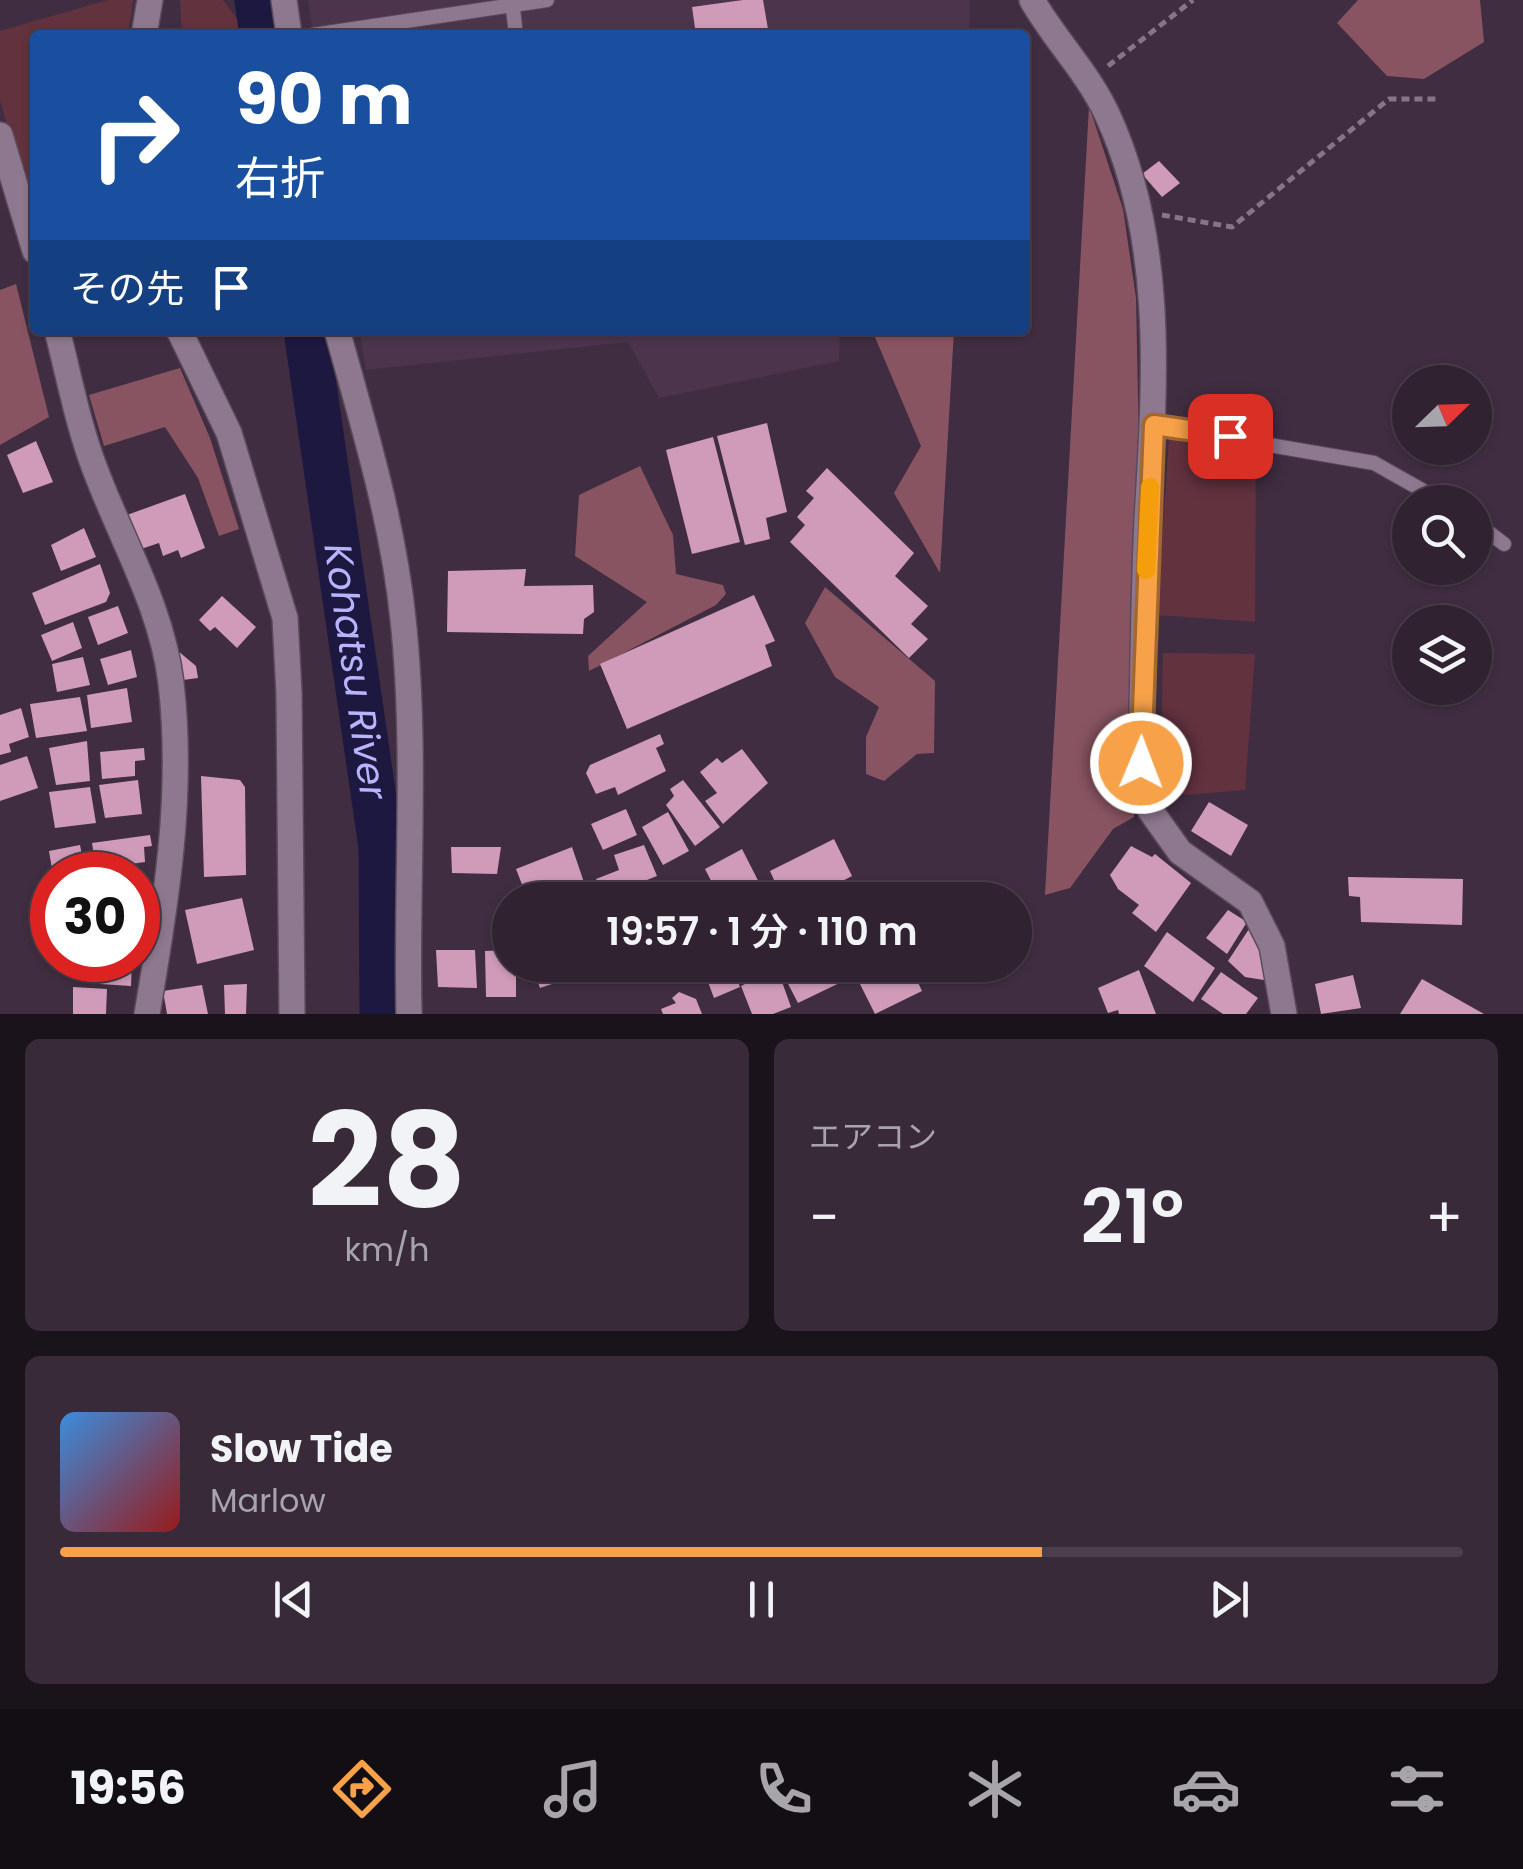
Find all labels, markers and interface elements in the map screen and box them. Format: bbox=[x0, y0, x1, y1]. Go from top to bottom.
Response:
text: 90 m bbox=[235, 50, 413, 149]
icon: right bbox=[70, 70, 200, 200]
text: 右折 bbox=[235, 147, 325, 210]
icon: arrive bbox=[204, 260, 259, 315]
text: その先 bbox=[70, 262, 184, 315]
north arrow bbox=[1392, 365, 1492, 465]
map controls bbox=[1392, 365, 1492, 705]
pin bbox=[1188, 394, 1273, 479]
icon: arrive bbox=[1203, 409, 1258, 464]
button: search bbox=[1392, 485, 1492, 585]
water label: Kohatsu River bbox=[311, 540, 401, 804]
button: layers bbox=[1392, 605, 1492, 705]
position arrow bbox=[1089, 711, 1193, 815]
speed limit sign: 30 bbox=[30, 852, 160, 982]
text: 19:57 · 1 分 · 110 m bbox=[606, 905, 918, 958]
text: 28 bbox=[308, 1069, 466, 1252]
text: エアコン bbox=[809, 1114, 937, 1159]
text: 21° bbox=[1081, 1164, 1184, 1269]
text: − bbox=[809, 1179, 839, 1256]
text: + bbox=[1425, 1179, 1463, 1256]
text: km/h bbox=[344, 1227, 430, 1272]
text: Slow Tide bbox=[210, 1422, 393, 1475]
text: Marlow bbox=[210, 1478, 326, 1523]
icon: previous bbox=[266, 1572, 321, 1627]
icon: pause bbox=[734, 1572, 789, 1627]
icon: next bbox=[1202, 1572, 1257, 1627]
icon: directions bbox=[327, 1754, 397, 1824]
icon: music bbox=[538, 1754, 608, 1824]
icon: phone bbox=[749, 1754, 819, 1824]
icon: climate bbox=[960, 1754, 1030, 1824]
icon: car bbox=[1171, 1754, 1241, 1824]
icon: filters bbox=[1382, 1754, 1452, 1824]
text: 19:56 bbox=[71, 1757, 186, 1820]

